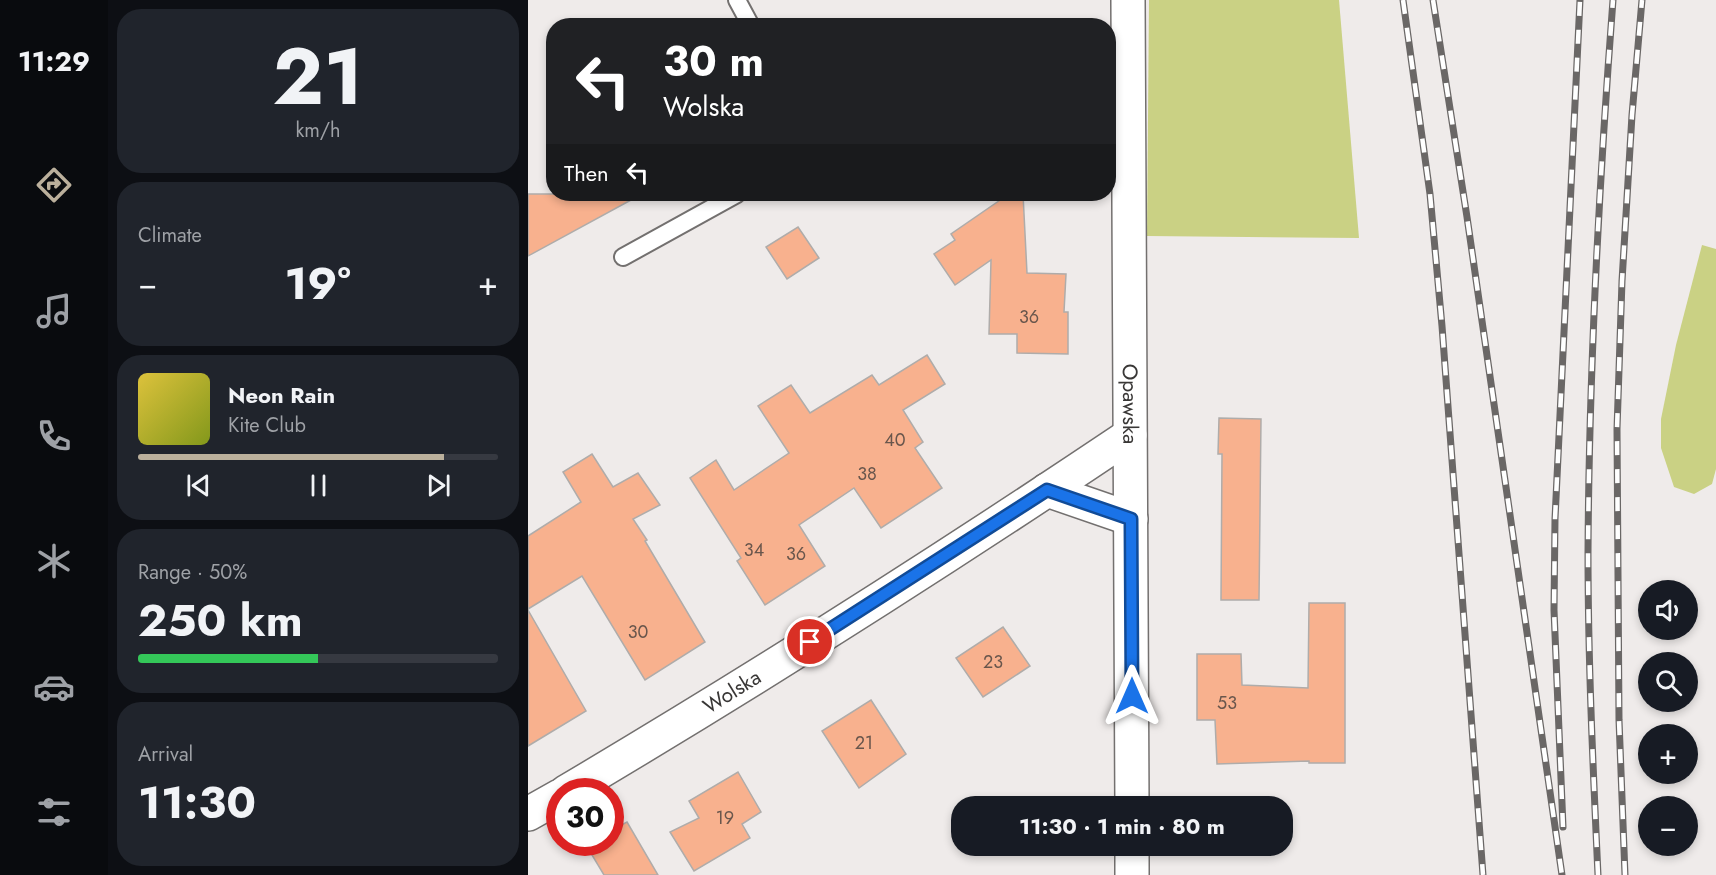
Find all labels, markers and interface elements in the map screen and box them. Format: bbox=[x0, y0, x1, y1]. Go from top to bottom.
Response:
text: 21 bbox=[273, 21, 363, 133]
text: 30 m bbox=[663, 31, 764, 92]
text: 11:29 bbox=[18, 42, 90, 81]
icon: left bbox=[564, 42, 642, 120]
text: Wolska bbox=[663, 87, 744, 126]
text: km/h bbox=[295, 116, 341, 145]
icon: left bbox=[621, 156, 654, 189]
text: Then bbox=[564, 157, 609, 189]
icon: directions bbox=[33, 164, 75, 206]
text: Climate bbox=[138, 221, 202, 250]
text: 19° bbox=[284, 251, 351, 316]
text: − bbox=[138, 260, 157, 307]
text: + bbox=[478, 260, 498, 307]
icon: music bbox=[33, 290, 75, 332]
house number: 36 bbox=[1019, 304, 1039, 330]
street label: Opawska bbox=[1115, 364, 1145, 444]
text: Neon Rain bbox=[228, 379, 335, 411]
text: Kite Club bbox=[228, 411, 306, 440]
icon: phone bbox=[33, 415, 75, 457]
house number: 40 bbox=[884, 427, 906, 453]
house number: 38 bbox=[857, 461, 877, 487]
icon: previous bbox=[182, 469, 215, 502]
icon: pause bbox=[302, 469, 335, 502]
icon: next bbox=[422, 469, 455, 502]
house number: 34 bbox=[744, 537, 764, 563]
icon: climate bbox=[33, 540, 75, 582]
house number: 36 bbox=[786, 541, 806, 567]
text: Range · 50% bbox=[138, 558, 247, 587]
map controls bbox=[1638, 580, 1698, 856]
button: sound bbox=[1638, 580, 1698, 640]
text: 250 km bbox=[138, 588, 303, 653]
pin bbox=[784, 616, 835, 667]
house number: 30 bbox=[628, 619, 649, 645]
icon: arrive bbox=[793, 625, 826, 658]
house number: 23 bbox=[983, 649, 1003, 675]
button: search bbox=[1638, 652, 1698, 712]
street label: Wolska bbox=[697, 662, 767, 721]
position arrow bbox=[1100, 664, 1164, 728]
icon: car bbox=[33, 666, 75, 708]
house number: 53 bbox=[1217, 690, 1237, 716]
button: + bbox=[1638, 724, 1698, 784]
house number: 21 bbox=[855, 730, 873, 756]
text: Arrival bbox=[138, 740, 193, 769]
text: 11:30 bbox=[138, 770, 256, 835]
speed limit sign: 30 bbox=[546, 778, 624, 856]
icon: filters bbox=[33, 791, 75, 833]
button: − bbox=[1638, 796, 1698, 856]
house number: 19 bbox=[716, 805, 734, 831]
text: 11:30 · 1 min · 80 m bbox=[1019, 810, 1225, 842]

